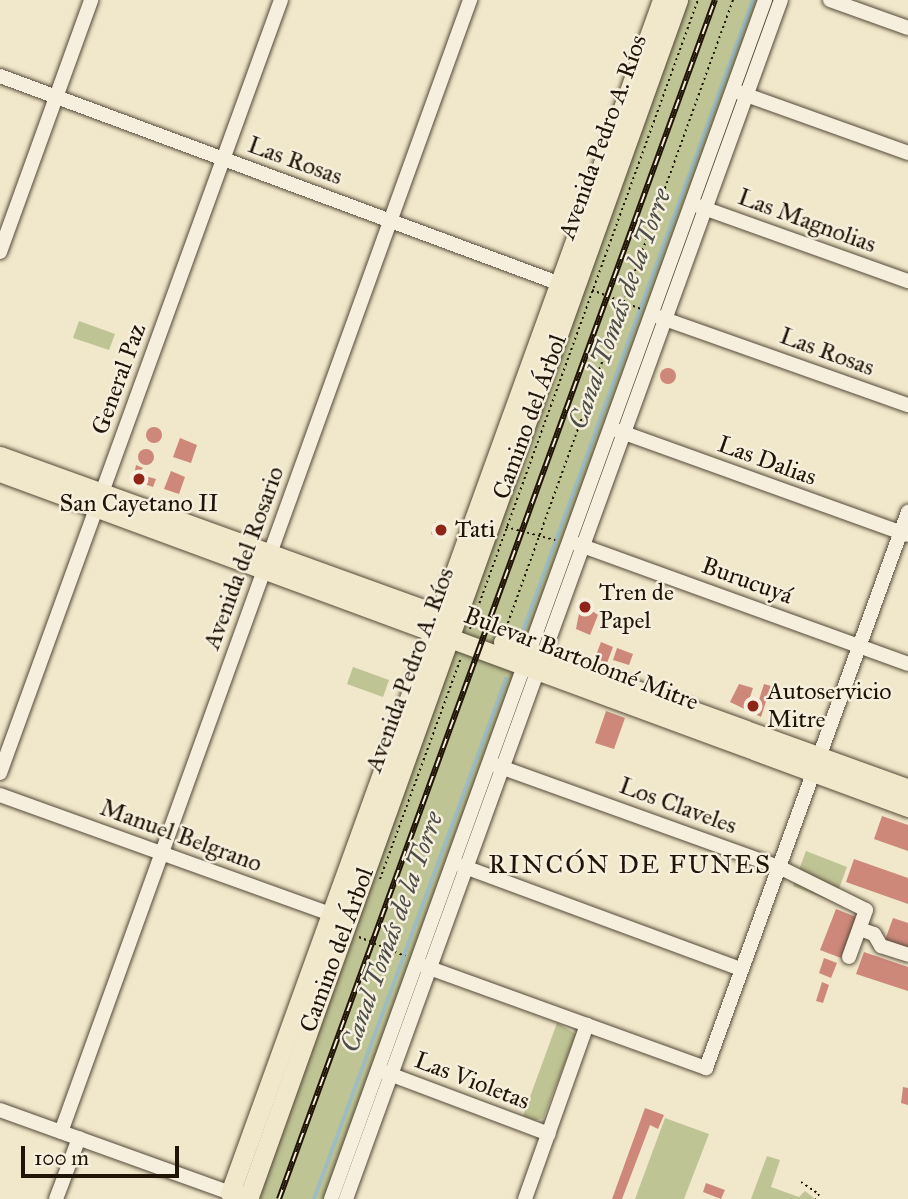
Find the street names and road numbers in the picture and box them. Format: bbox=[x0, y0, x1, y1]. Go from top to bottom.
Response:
street label: Avenida Pedro A. Ríos bbox=[553, 31, 653, 243]
street label: Las Rosas bbox=[244, 131, 346, 191]
street label: Las Magnolias bbox=[734, 183, 880, 259]
street label: General Paz bbox=[86, 320, 152, 438]
street label: Las Rosas bbox=[776, 322, 878, 382]
street label: Camino del Árbol bbox=[487, 331, 573, 503]
street label: Las Dalias bbox=[714, 430, 820, 492]
street label: Avenida del Rosario bbox=[198, 463, 290, 653]
street label: Burucuyá bbox=[698, 551, 796, 611]
street label: Avenida Pedro A. Ríos bbox=[360, 564, 460, 776]
street label: Bulevar Bartolomé Mitre bbox=[460, 601, 702, 717]
street label: Los Claveles bbox=[615, 771, 741, 841]
street label: Manuel Belgrano bbox=[96, 793, 266, 879]
street label: Camino del Árbol bbox=[294, 864, 380, 1036]
street label: Las Violetas bbox=[410, 1046, 534, 1116]

